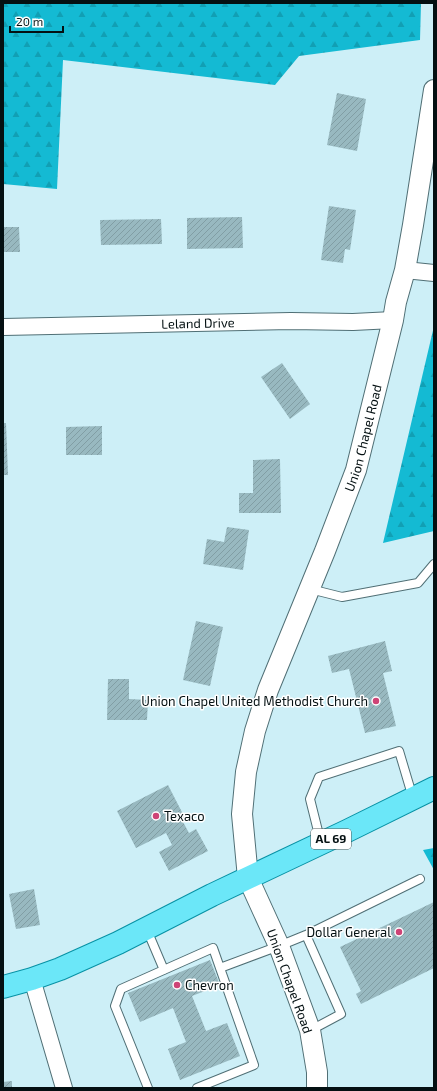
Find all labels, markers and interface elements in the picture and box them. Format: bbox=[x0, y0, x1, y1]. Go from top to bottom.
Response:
scale bar bbox=[10, 8, 63, 34]
text: 20 m bbox=[16, 14, 43, 28]
street label: Leland Drive bbox=[161, 314, 235, 332]
street label: Union Chapel Road bbox=[340, 383, 385, 494]
place label: Union Chapel United Methodist Church bbox=[141, 693, 368, 709]
marker: Union Chapel United Methodist Church bbox=[371, 696, 381, 706]
place label: Texaco bbox=[164, 808, 205, 824]
marker: Texaco bbox=[151, 811, 161, 821]
road number: AL 69 bbox=[311, 829, 351, 849]
place label: Dollar General bbox=[306, 924, 391, 940]
street label: Union Chapel Road bbox=[264, 926, 316, 1036]
marker: Dollar General bbox=[394, 927, 404, 937]
place label: Chevron bbox=[185, 977, 234, 993]
marker: Chevron bbox=[172, 980, 182, 990]

